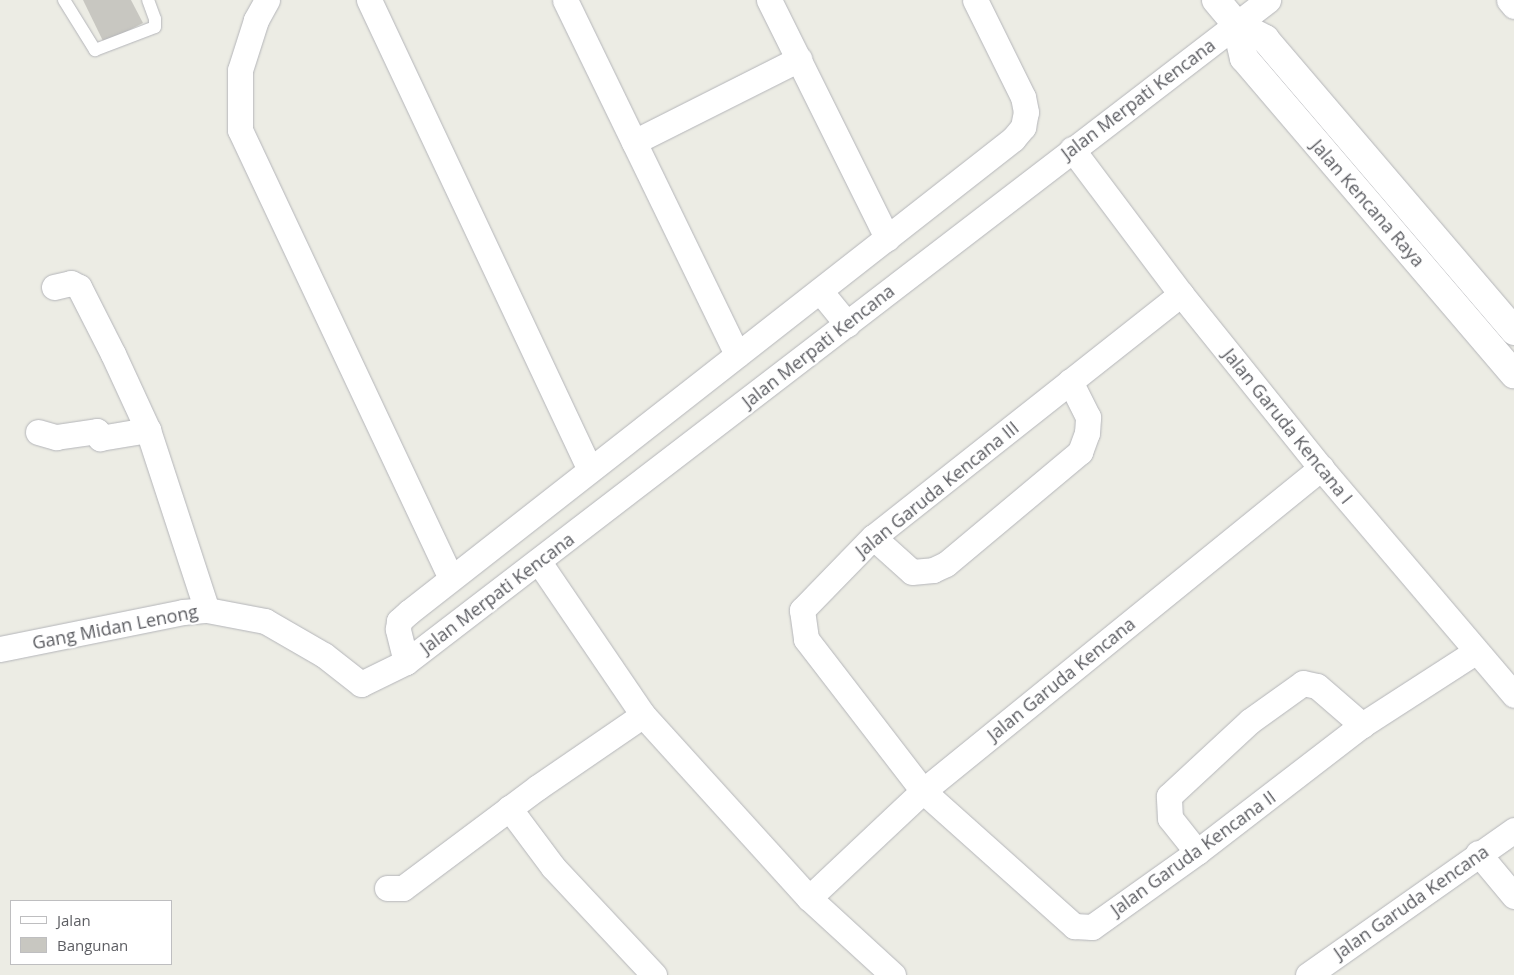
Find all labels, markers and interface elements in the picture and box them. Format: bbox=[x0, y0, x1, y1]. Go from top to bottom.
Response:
street label: Jalan Merpati Kencana bbox=[1057, 34, 1219, 164]
street label: Jalan Kencana Raya bbox=[1307, 135, 1429, 271]
street label: Jalan Merpati Kencana bbox=[738, 280, 898, 412]
street label: Jalan Garuda Kencana I bbox=[1219, 344, 1357, 508]
street label: Jalan Garuda Kencana III bbox=[851, 416, 1023, 562]
street label: Jalan Merpati Kencana bbox=[416, 528, 578, 658]
street label: Gang Midan Lenong bbox=[30, 600, 200, 654]
street label: Jalan Garuda Kencana bbox=[983, 613, 1139, 745]
street label: Jalan Garuda Kencana II bbox=[1106, 786, 1280, 920]
street label: Jalan Garuda Kencana bbox=[1329, 840, 1493, 964]
legend bbox=[10, 900, 172, 965]
text: Jalan bbox=[57, 910, 91, 930]
text: Bangunan bbox=[57, 935, 128, 955]

